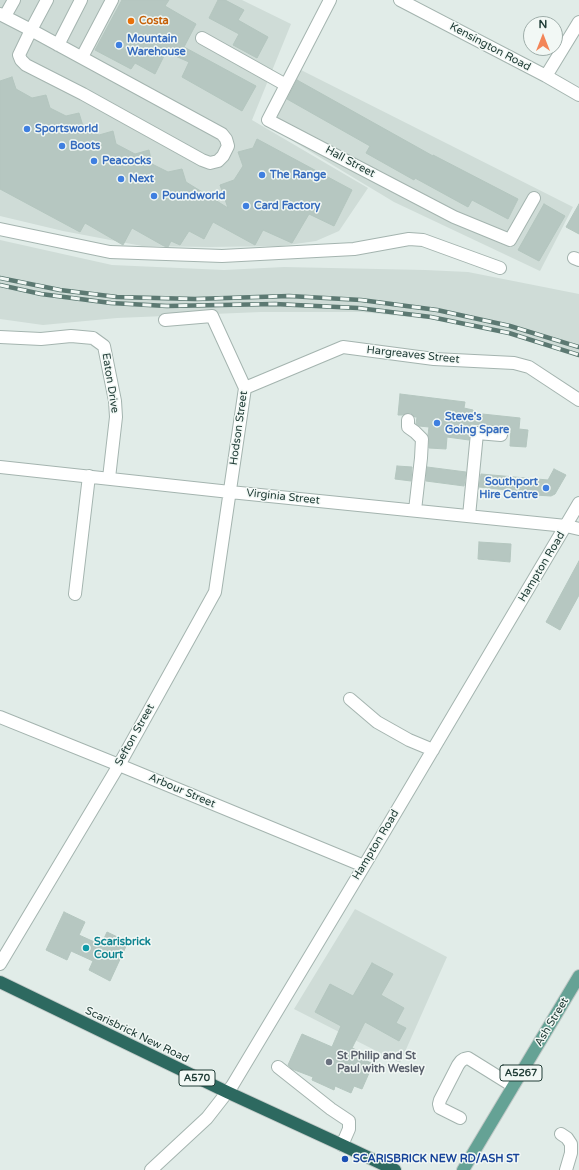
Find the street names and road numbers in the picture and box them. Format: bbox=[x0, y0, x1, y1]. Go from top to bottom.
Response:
street label: Kensington Road bbox=[447, 20, 533, 74]
street label: Hall Street bbox=[323, 143, 377, 181]
street label: Hargreaves Street bbox=[366, 344, 460, 366]
street label: Eaton Drive bbox=[99, 352, 121, 414]
street label: Hodson Street bbox=[227, 390, 251, 466]
street label: Virginia Street bbox=[246, 487, 320, 507]
street label: Hampton Road bbox=[516, 530, 568, 604]
street label: Sefton Street bbox=[113, 702, 157, 768]
street label: Arbour Street bbox=[147, 771, 217, 811]
street label: Hampton Road bbox=[350, 808, 402, 882]
street label: Ash Street bbox=[532, 995, 572, 1049]
street label: Scarisbrick New Road bbox=[83, 1004, 191, 1066]
road number: A5267 bbox=[500, 1065, 542, 1081]
road number: A570 bbox=[179, 1070, 215, 1086]

